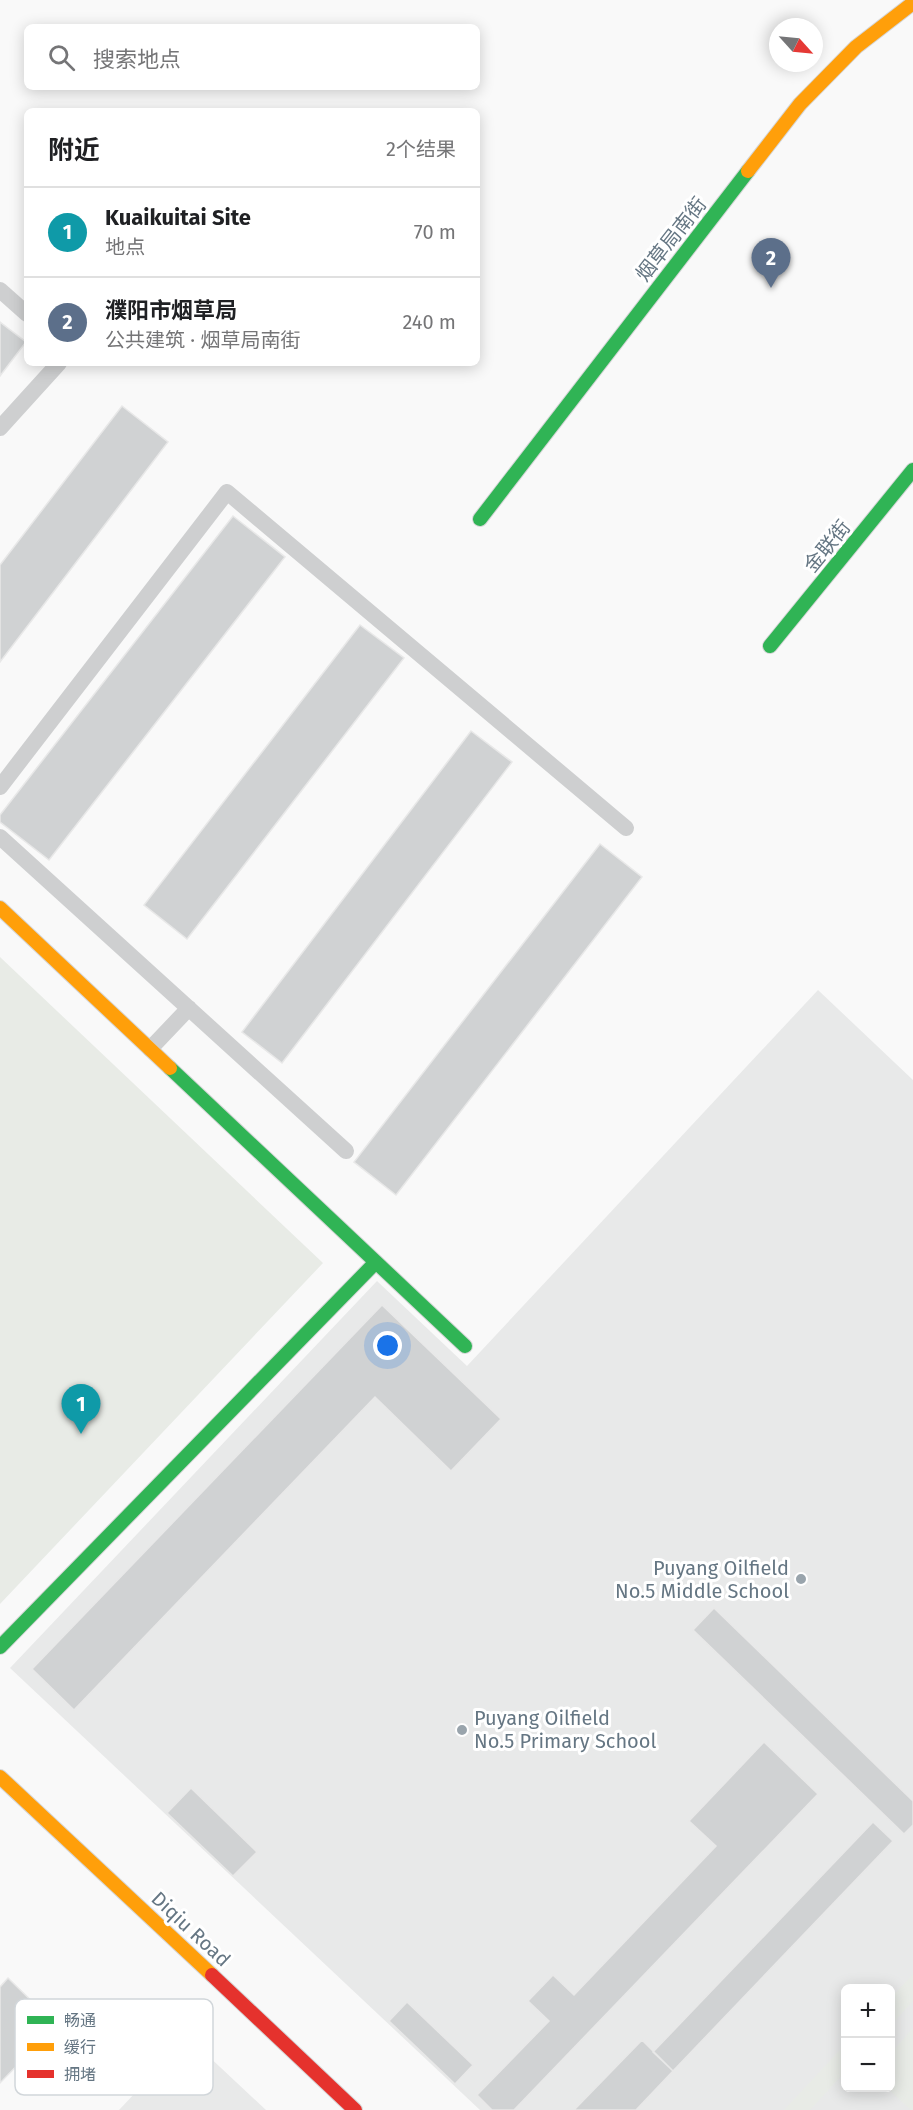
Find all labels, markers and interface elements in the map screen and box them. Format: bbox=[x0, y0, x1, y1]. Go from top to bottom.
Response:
north arrow bbox=[769, 18, 823, 72]
search box bbox=[24, 24, 480, 90]
icon: search bbox=[45, 41, 78, 74]
text: 搜索地点 bbox=[93, 46, 181, 73]
text: 附近 bbox=[48, 135, 100, 166]
text: 2个结果 bbox=[386, 137, 456, 161]
street label: 烟草局南街 bbox=[631, 192, 711, 286]
text: Kuaikuitai Site bbox=[105, 204, 251, 231]
text: 1 bbox=[63, 220, 72, 244]
text: 70 m bbox=[414, 220, 456, 244]
text: 地点 bbox=[105, 235, 145, 259]
pin: 2 bbox=[752, 238, 790, 288]
text: 濮阳市烟草局 bbox=[105, 297, 237, 324]
text: 2 bbox=[62, 310, 73, 334]
text: 240 m bbox=[402, 310, 456, 334]
text: 公共建筑 · 烟草局南街 bbox=[105, 328, 300, 352]
street label: 金联街 bbox=[799, 515, 855, 577]
your location bbox=[373, 1331, 402, 1360]
pin: 1 bbox=[62, 1384, 100, 1434]
place label: Puyang Oilfield No.5 Middle School bbox=[615, 1556, 789, 1603]
marker: Puyang Oilfield No.5 Middle School bbox=[794, 1572, 808, 1586]
place label: Puyang Oilfield No.5 Primary School bbox=[474, 1706, 656, 1753]
marker: Puyang Oilfield No.5 Primary School bbox=[455, 1723, 469, 1737]
street label: Diqiu Road bbox=[147, 1886, 235, 1972]
map controls bbox=[841, 1984, 895, 2092]
button: + bbox=[841, 1984, 895, 2038]
legend bbox=[15, 1999, 213, 2095]
text: 畅通 bbox=[64, 2011, 96, 2030]
text: 缓行 bbox=[64, 2038, 96, 2057]
button: − bbox=[841, 2038, 895, 2092]
text: 拥堵 bbox=[64, 2065, 96, 2084]

